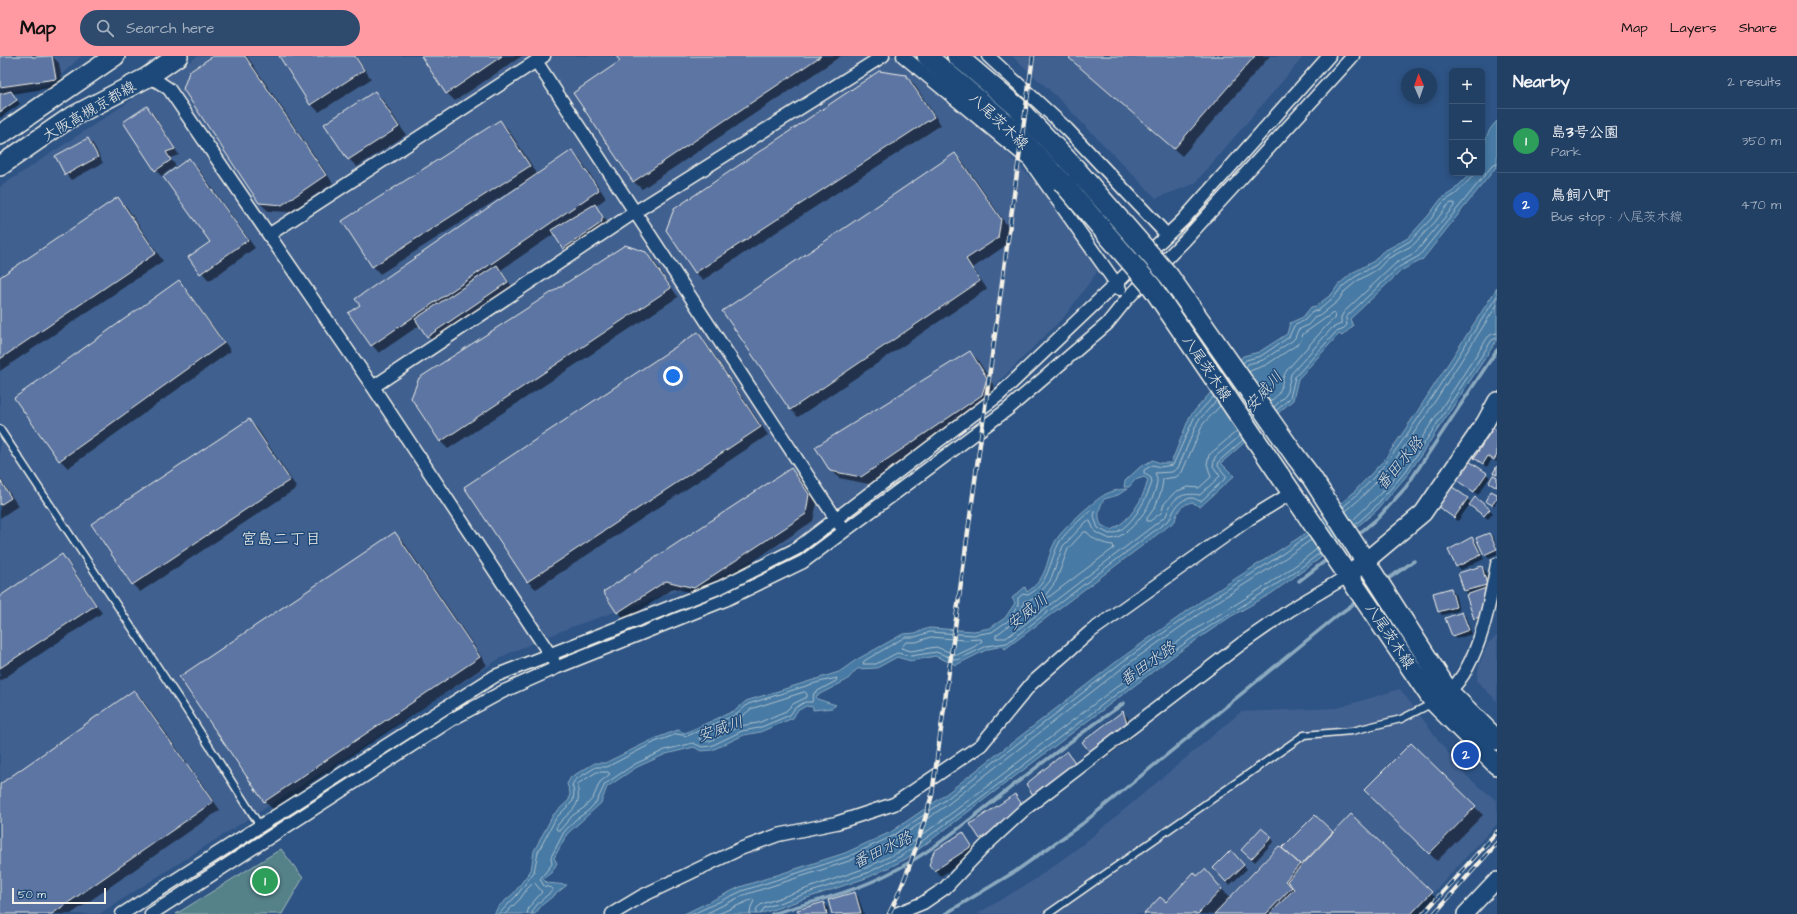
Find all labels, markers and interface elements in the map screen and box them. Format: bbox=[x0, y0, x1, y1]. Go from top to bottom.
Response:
search box bbox=[80, 10, 360, 46]
text: Map bbox=[20, 15, 56, 42]
icon: search bbox=[94, 17, 116, 39]
text: Search here bbox=[126, 18, 215, 39]
text: Map bbox=[1621, 18, 1648, 38]
text: Layers bbox=[1670, 18, 1717, 38]
text: Share bbox=[1739, 18, 1777, 38]
north arrow bbox=[1401, 68, 1437, 104]
map controls bbox=[1449, 68, 1485, 176]
button: + bbox=[1449, 68, 1485, 104]
text: Nearby bbox=[1513, 70, 1570, 94]
text: 2 results bbox=[1727, 73, 1781, 91]
street label: 大阪高槻京都線 bbox=[39, 76, 140, 147]
street label: 八尾茨木線 bbox=[964, 88, 1033, 155]
button: − bbox=[1449, 104, 1485, 140]
text: 島3号公園 bbox=[1551, 122, 1619, 143]
text: 1 bbox=[1525, 132, 1527, 150]
text: 350 m bbox=[1742, 132, 1781, 150]
button: locate bbox=[1449, 140, 1485, 176]
text: Park bbox=[1551, 143, 1581, 161]
text: 鳥飼八町 bbox=[1551, 185, 1611, 206]
text: 2 bbox=[1522, 196, 1530, 214]
text: 470 m bbox=[1741, 196, 1781, 214]
text: Bus stop · 八尾茨木線 bbox=[1551, 208, 1682, 226]
street label: 八尾茨木線 bbox=[1177, 331, 1236, 405]
your location bbox=[663, 366, 683, 386]
water label: 安威川 bbox=[1240, 366, 1288, 417]
water label: 番田水路 bbox=[1371, 431, 1429, 495]
district label: 宮島二丁目 bbox=[241, 528, 321, 550]
water label: 安威川 bbox=[1002, 588, 1053, 635]
street label: 八尾茨木線 bbox=[1360, 599, 1419, 673]
water label: 番田水路 bbox=[1115, 636, 1181, 691]
water label: 安威川 bbox=[694, 711, 747, 747]
pin: 2 bbox=[1453, 740, 1479, 770]
water label: 番田水路 bbox=[849, 826, 917, 874]
pin: 1 bbox=[252, 866, 278, 896]
scale bar bbox=[12, 886, 106, 905]
text: 50 m bbox=[18, 887, 46, 902]

